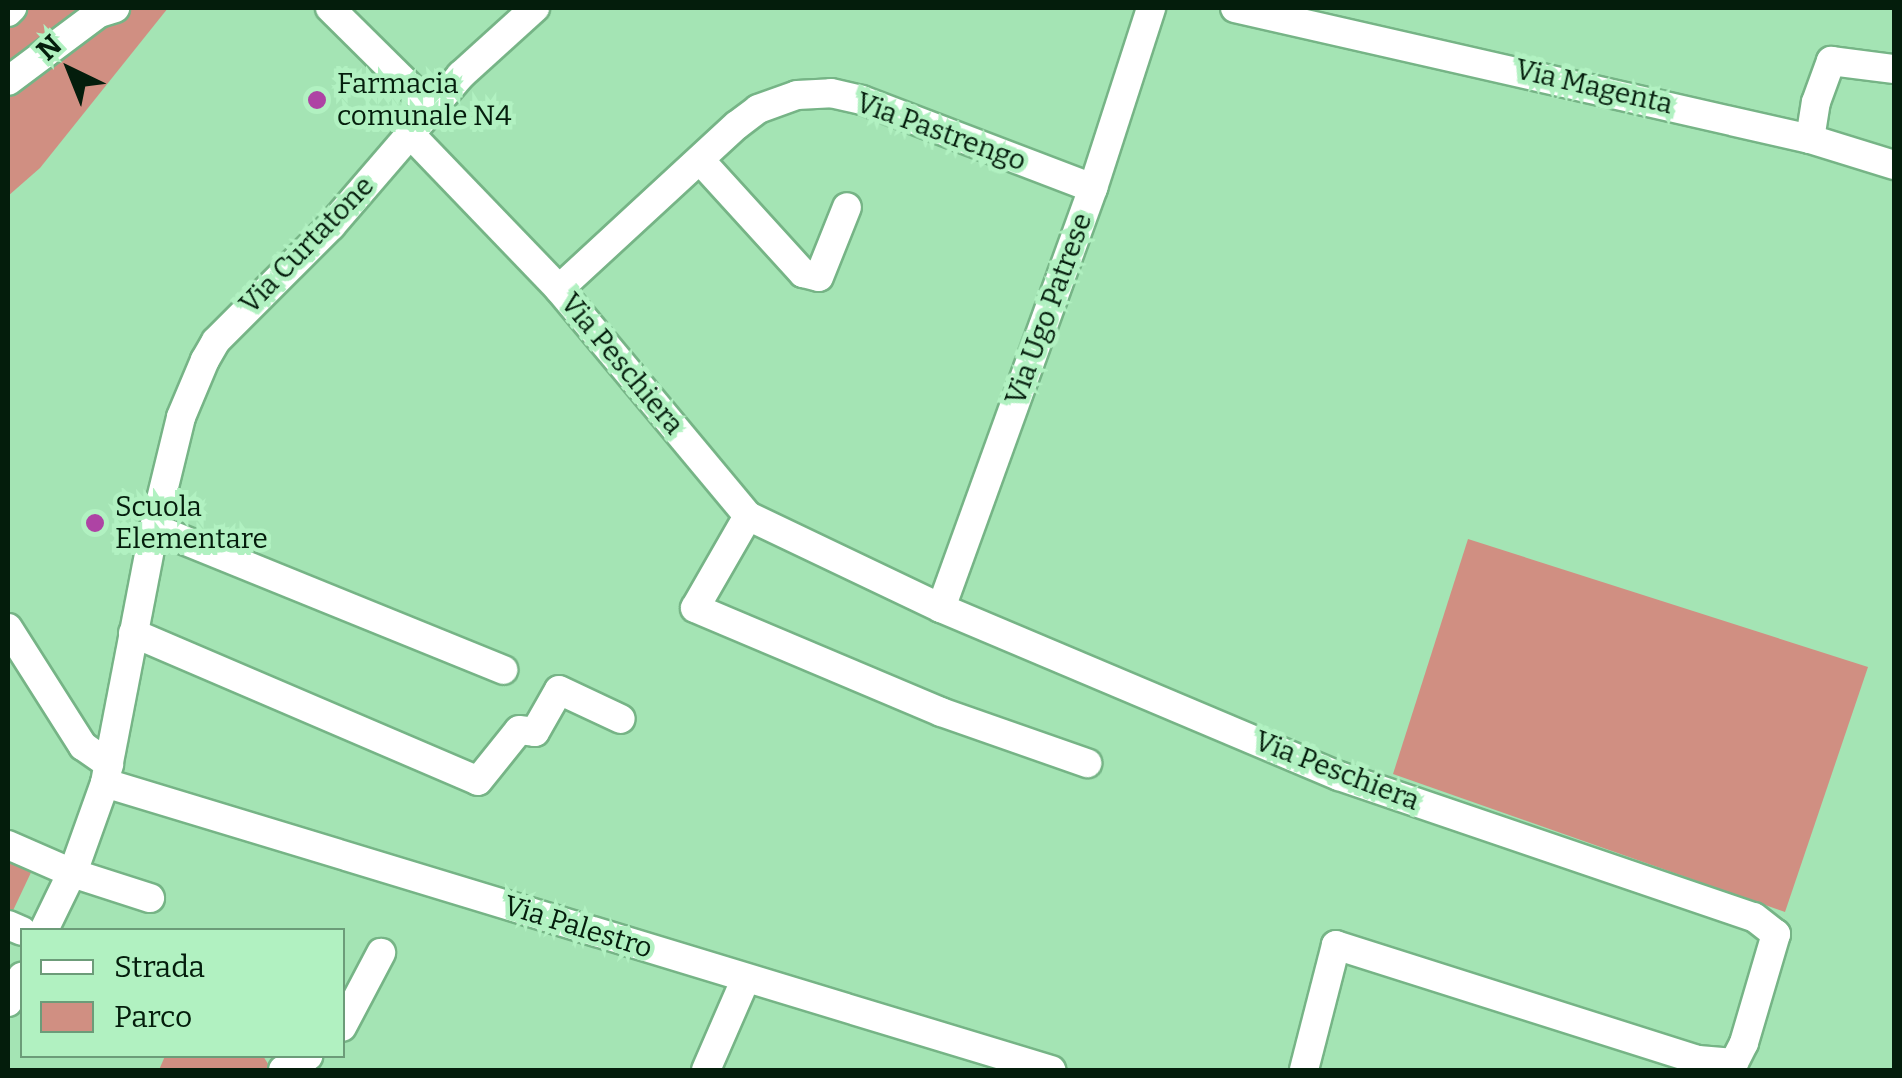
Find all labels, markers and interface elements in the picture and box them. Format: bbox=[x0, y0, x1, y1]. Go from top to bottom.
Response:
north arrow bbox=[20, 20, 120, 120]
text: N bbox=[30, 28, 68, 67]
street label: Via Magenta bbox=[1512, 53, 1676, 121]
place label: Farmacia comunale N4 bbox=[337, 67, 512, 133]
street label: Via Pastrengo bbox=[852, 86, 1030, 178]
marker: Farmacia comunale N4 bbox=[306, 89, 328, 111]
street label: Via Curtatone bbox=[233, 169, 381, 321]
street label: Via Ugo Patrese bbox=[999, 209, 1099, 409]
street label: Via Peschiera bbox=[553, 287, 691, 441]
place label: Scuola Elementare bbox=[115, 490, 268, 556]
marker: Scuola Elementare bbox=[84, 512, 106, 534]
street label: Via Peschiera bbox=[1250, 724, 1424, 818]
street label: Via Palestro bbox=[500, 889, 656, 965]
legend bbox=[20, 928, 345, 1058]
text: Strada bbox=[114, 949, 205, 985]
text: Parco bbox=[114, 999, 192, 1035]

